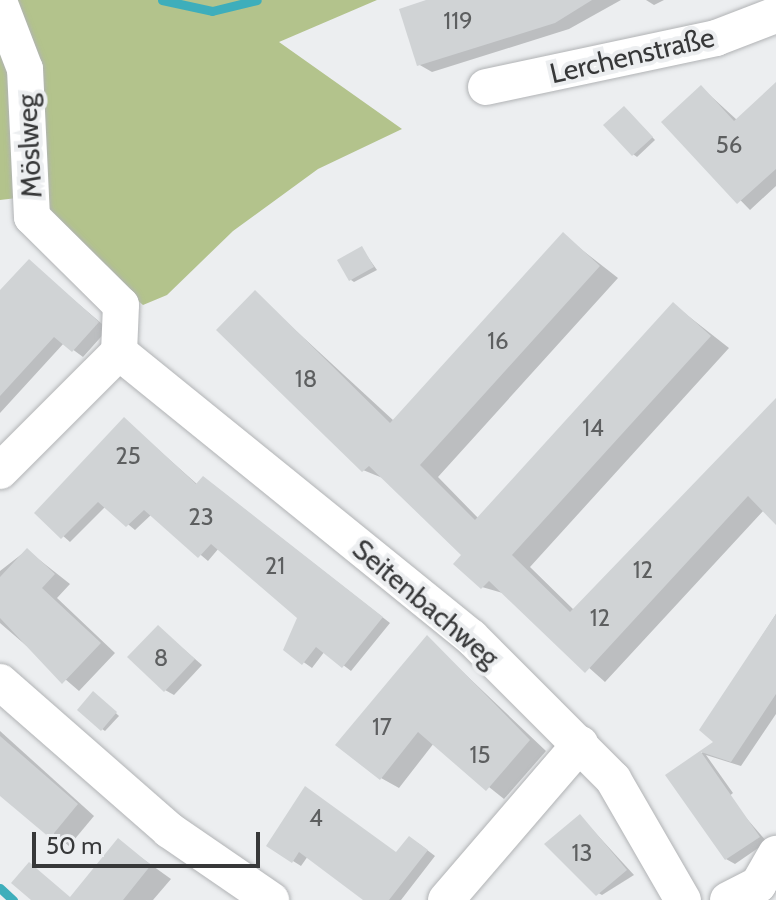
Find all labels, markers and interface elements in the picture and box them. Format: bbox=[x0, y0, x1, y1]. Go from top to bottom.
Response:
house number: 119 bbox=[443, 7, 473, 35]
street label: Lerchenstraße bbox=[546, 20, 718, 90]
street label: Möslweg bbox=[9, 93, 49, 199]
house number: 56 bbox=[716, 131, 742, 159]
house number: 16 bbox=[487, 327, 509, 355]
house number: 18 bbox=[295, 365, 317, 393]
house number: 14 bbox=[582, 414, 604, 442]
house number: 25 bbox=[115, 442, 141, 470]
house number: 23 bbox=[188, 503, 214, 531]
street label: Seitenbachweg bbox=[346, 532, 506, 674]
house number: 21 bbox=[265, 552, 285, 580]
house number: 12 bbox=[633, 556, 653, 584]
house number: 12 bbox=[590, 604, 610, 632]
house number: 8 bbox=[154, 644, 168, 672]
house number: 17 bbox=[372, 713, 392, 741]
house number: 15 bbox=[470, 741, 490, 769]
house number: 4 bbox=[309, 804, 323, 832]
scale bar bbox=[36, 816, 264, 866]
text: 50 m bbox=[46, 831, 102, 860]
house number: 13 bbox=[572, 839, 592, 867]

